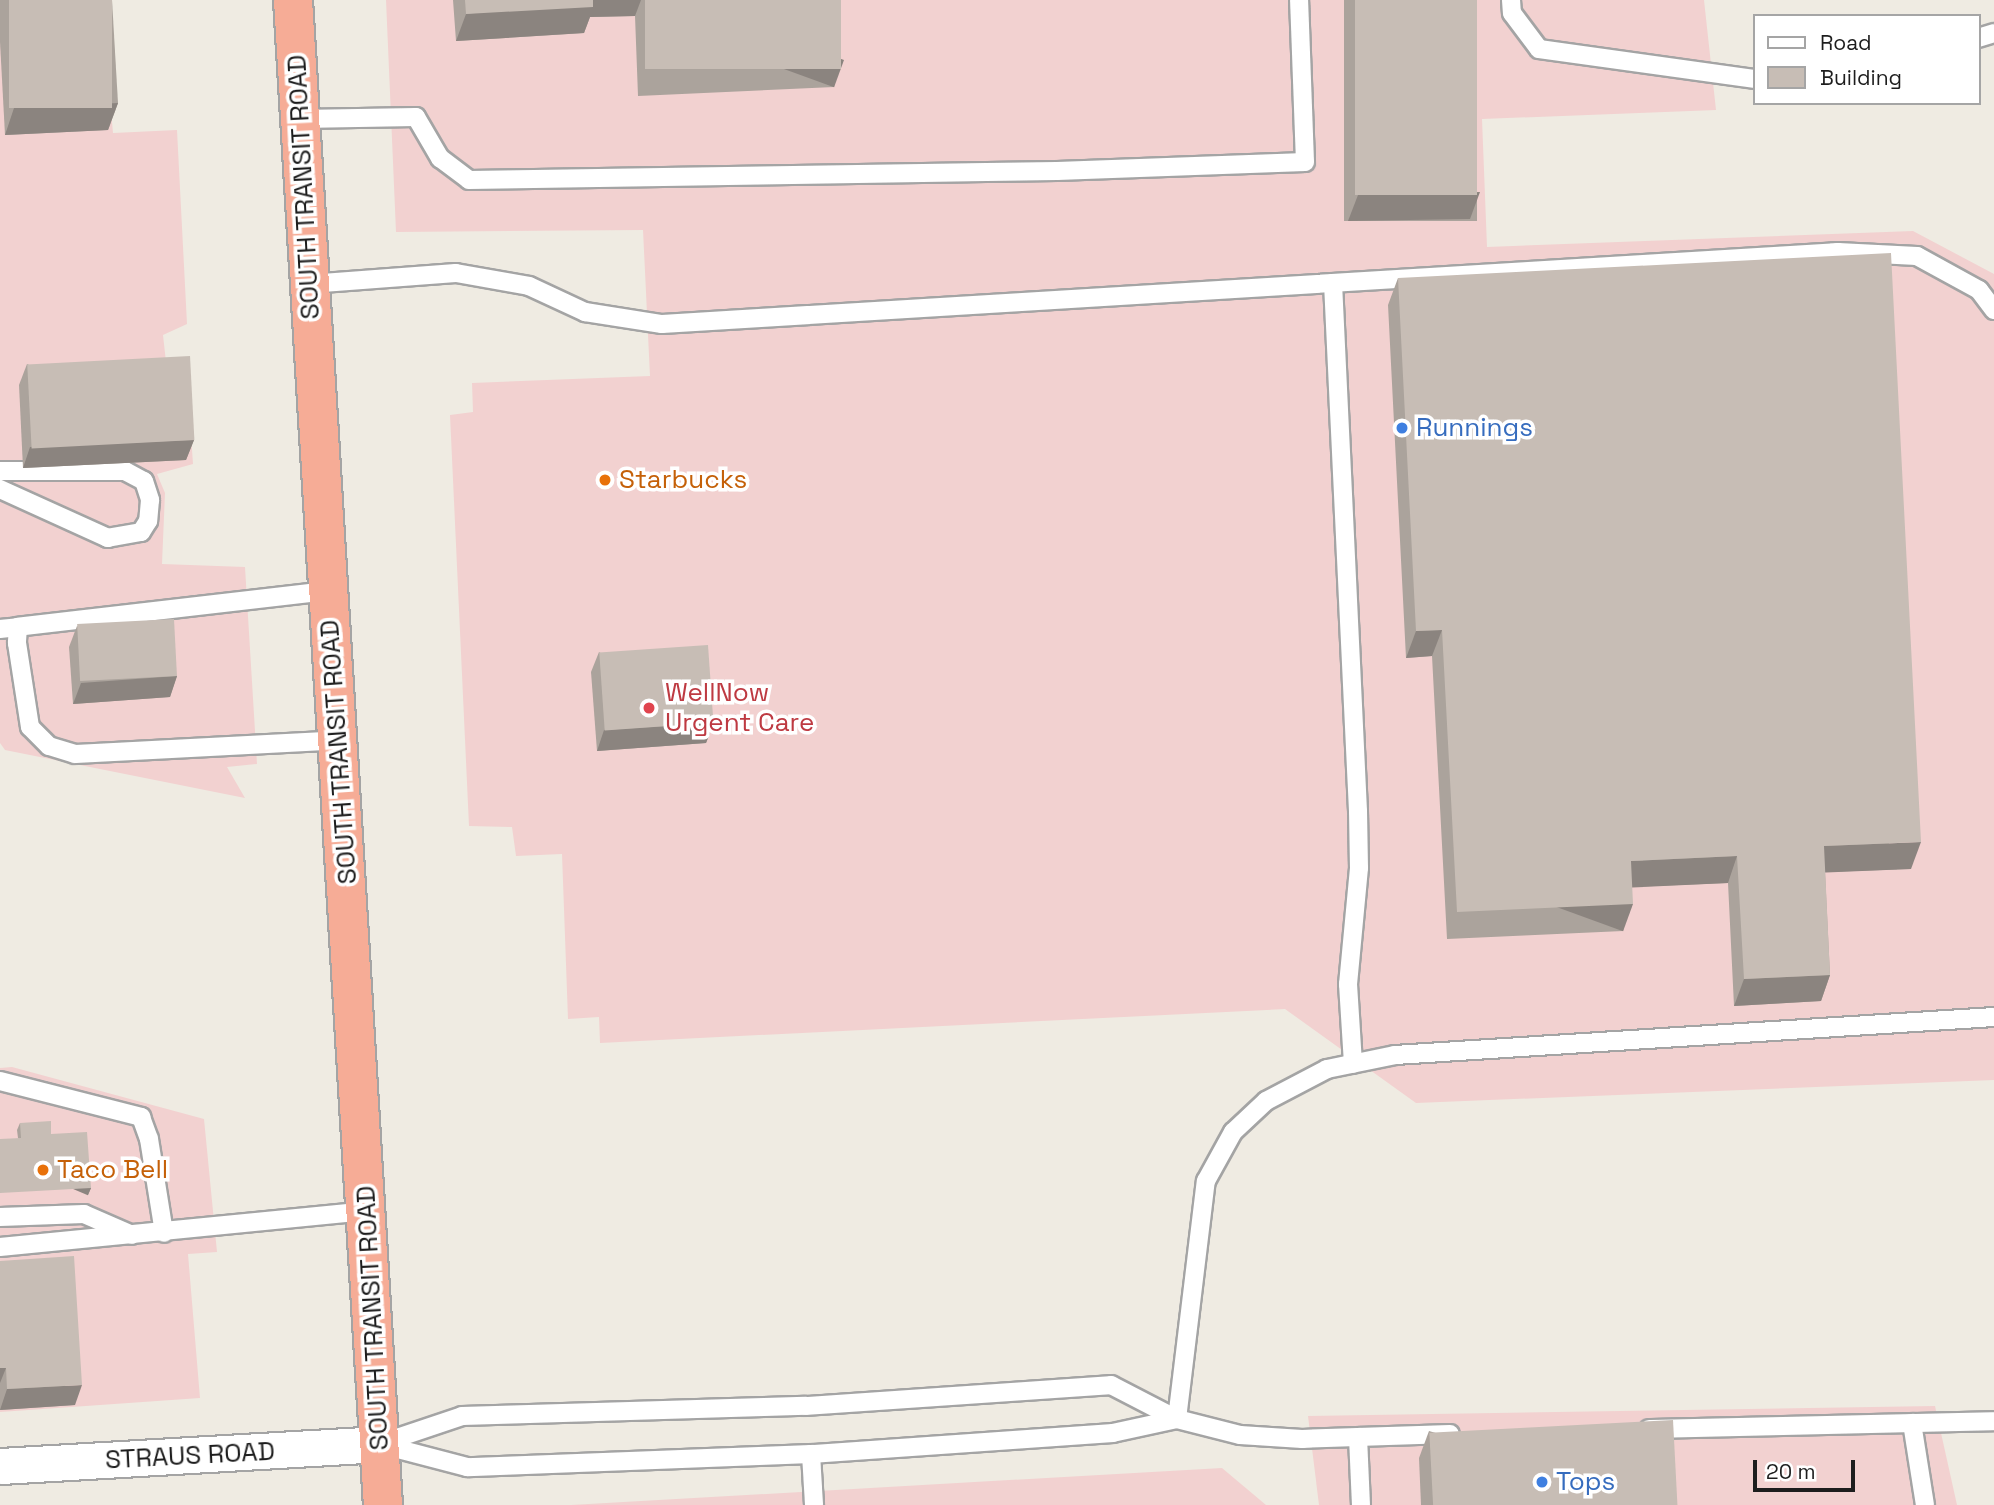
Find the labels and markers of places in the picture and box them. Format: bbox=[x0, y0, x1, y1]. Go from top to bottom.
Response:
place label: Runnings bbox=[1416, 412, 1533, 444]
marker: Runnings bbox=[1394, 420, 1410, 436]
place label: Starbucks bbox=[619, 464, 747, 496]
marker: Starbucks bbox=[597, 472, 613, 488]
place label: WellNow Urgent Care bbox=[665, 677, 814, 738]
marker: WellNow Urgent Care bbox=[639, 698, 659, 718]
place label: Taco Bell bbox=[57, 1154, 168, 1186]
marker: Taco Bell bbox=[35, 1162, 51, 1178]
place label: Tops bbox=[1556, 1466, 1615, 1498]
marker: Tops bbox=[1534, 1474, 1550, 1490]

